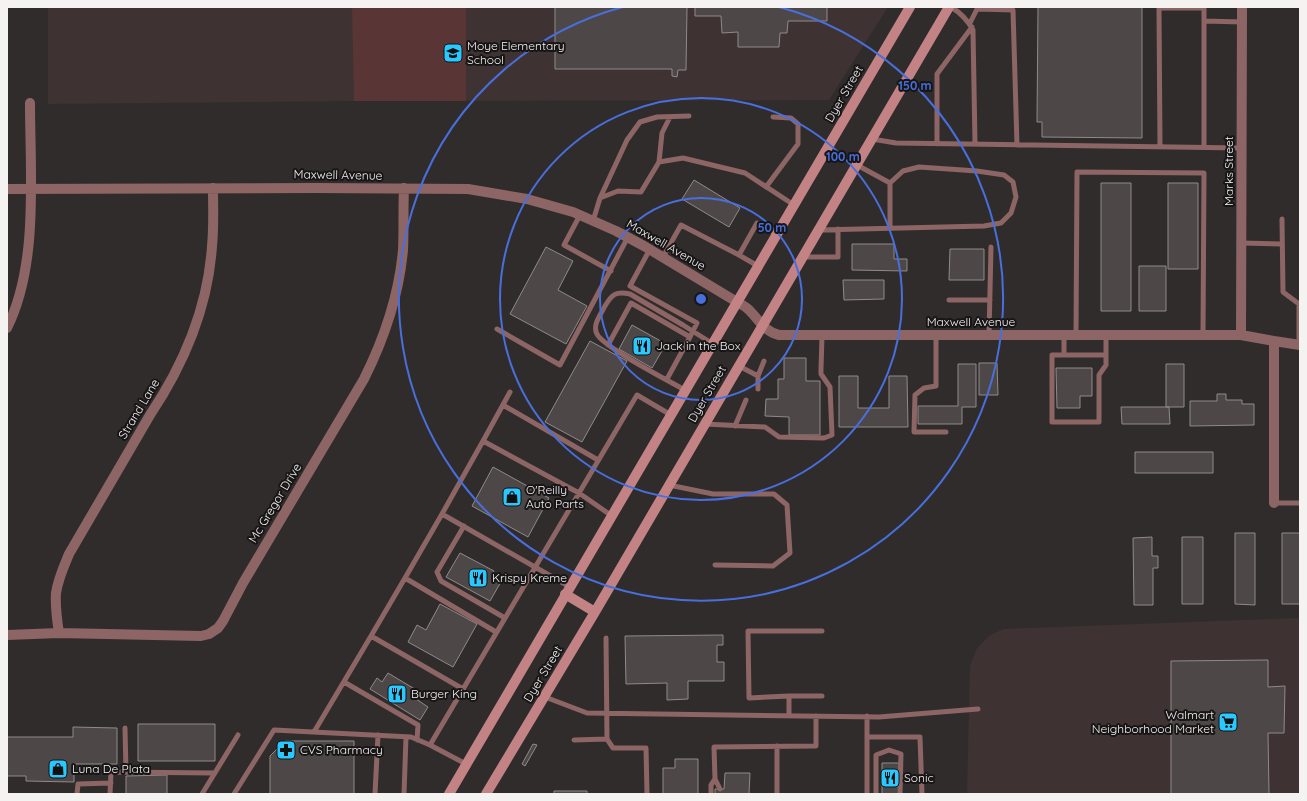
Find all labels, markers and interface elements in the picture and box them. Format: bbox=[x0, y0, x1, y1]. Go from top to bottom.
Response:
place label: Moye Elementary School bbox=[467, 38, 565, 67]
school or university icon: Moye Elementary School bbox=[442, 42, 464, 64]
street label: Dyer Street bbox=[821, 63, 866, 125]
text: 150 m bbox=[898, 78, 932, 93]
street label: Marks Street bbox=[1221, 136, 1236, 206]
text: 100 m bbox=[826, 149, 860, 164]
street label: Maxwell Avenue bbox=[294, 166, 383, 183]
street label: Maxwell Avenue bbox=[624, 216, 709, 273]
text: 50 m bbox=[758, 220, 786, 235]
centre of rings bbox=[694, 292, 708, 306]
street label: Maxwell Avenue bbox=[927, 314, 1016, 329]
restaurant icon: Jack in the Box bbox=[631, 335, 653, 357]
place label: Jack in the Box bbox=[656, 338, 741, 353]
street label: Dyer Street bbox=[684, 363, 729, 425]
street label: Strand Lane bbox=[115, 376, 162, 442]
street label: Mc Gregor Drive bbox=[245, 460, 304, 545]
place label: O'Reilly Auto Parts bbox=[526, 482, 584, 511]
shop icon: O'Reilly Auto Parts bbox=[501, 486, 523, 508]
restaurant icon: Krispy Kreme bbox=[467, 567, 489, 589]
place label: Krispy Kreme bbox=[492, 570, 567, 585]
street label: Dyer Street bbox=[520, 643, 565, 705]
restaurant icon: Burger King bbox=[386, 683, 408, 705]
place label: Burger King bbox=[411, 686, 477, 701]
place label: Walmart Neighborhood Market bbox=[1092, 707, 1214, 736]
supermarket icon: Walmart Neighborhood Market bbox=[1217, 711, 1239, 733]
pharmacy icon: CVS Pharmacy bbox=[275, 739, 297, 761]
place label: CVS Pharmacy bbox=[300, 742, 383, 757]
shop icon: Luna De Plata bbox=[47, 758, 69, 780]
place label: Luna De Plata bbox=[72, 761, 150, 776]
restaurant icon: Sonic bbox=[879, 767, 901, 789]
place label: Sonic bbox=[904, 770, 934, 785]

